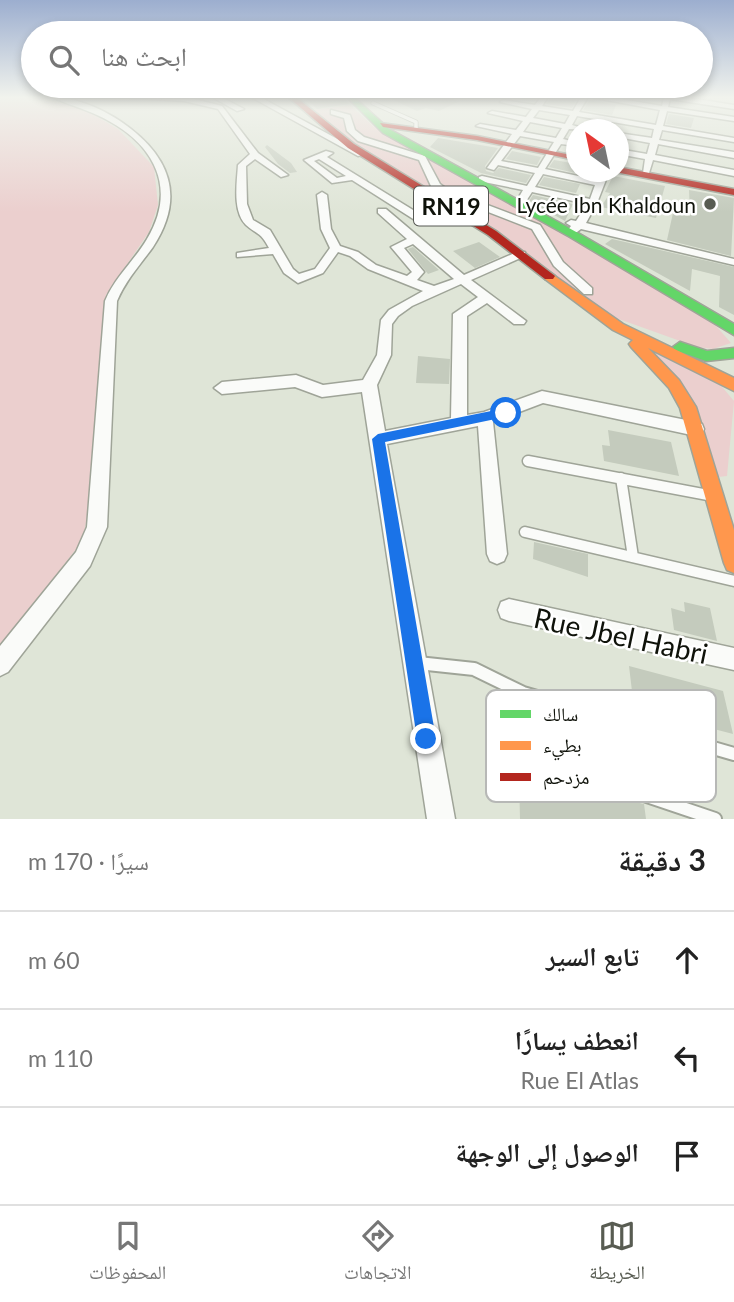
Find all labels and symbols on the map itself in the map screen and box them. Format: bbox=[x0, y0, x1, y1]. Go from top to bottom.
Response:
north arrow bbox=[566, 119, 629, 182]
road number: RN19 bbox=[414, 186, 488, 226]
place label: Lycée Ibn Khaldoun bbox=[517, 192, 696, 217]
marker: Lycée Ibn Khaldoun bbox=[702, 196, 718, 212]
route start bbox=[490, 397, 521, 428]
street label: Rue Jbel Habri bbox=[531, 600, 711, 670]
legend bbox=[486, 690, 716, 802]
text: سالك bbox=[543, 702, 578, 725]
route end bbox=[410, 723, 441, 754]
text: بطيء bbox=[543, 733, 582, 761]
text: مزدحم bbox=[543, 765, 589, 790]

